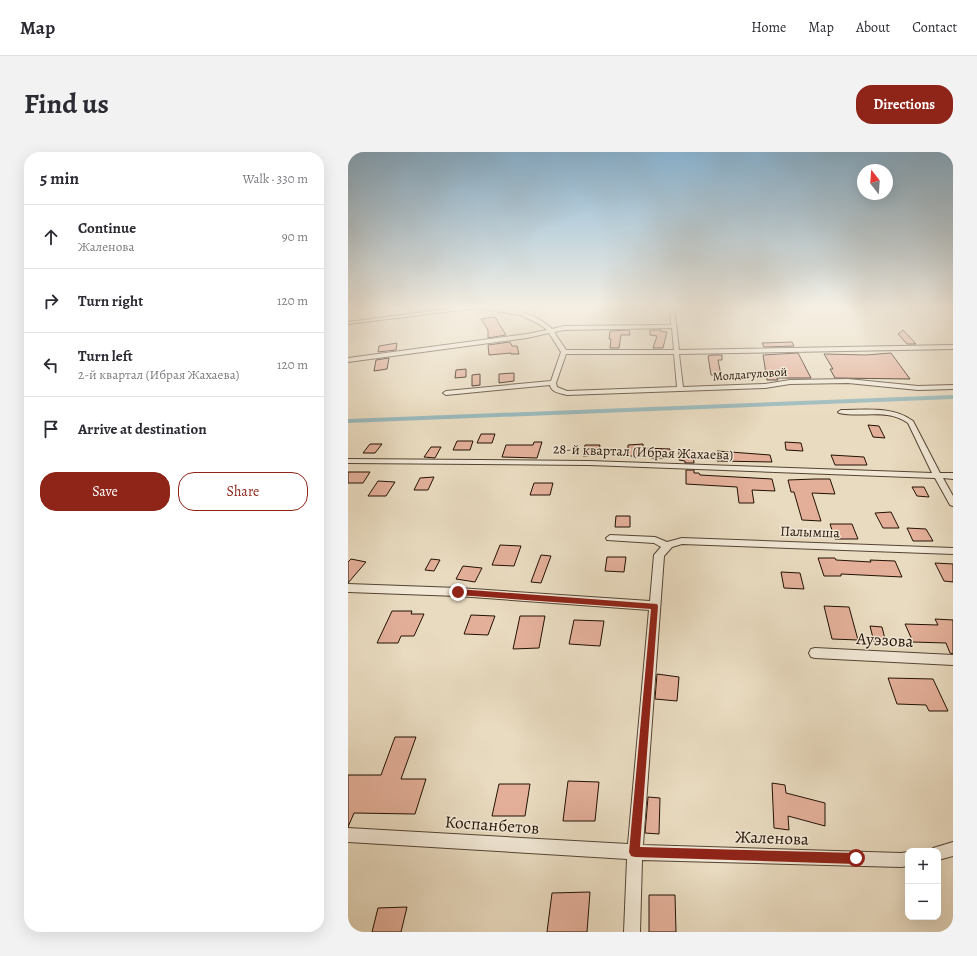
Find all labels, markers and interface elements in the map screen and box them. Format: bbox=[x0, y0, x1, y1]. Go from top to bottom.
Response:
text: Map bbox=[20, 15, 55, 41]
text: Home bbox=[751, 18, 786, 37]
text: Map bbox=[808, 18, 834, 37]
text: About bbox=[856, 18, 890, 37]
text: Contact bbox=[912, 18, 957, 37]
text: Find us bbox=[24, 85, 109, 123]
button: Directions bbox=[856, 85, 953, 124]
north arrow bbox=[857, 164, 893, 200]
text: 5 min bbox=[40, 167, 79, 190]
text: Walk · 330 m bbox=[242, 170, 308, 187]
text: Continue bbox=[78, 218, 136, 238]
icon: ahead bbox=[40, 226, 62, 248]
text: 90 m bbox=[282, 228, 308, 245]
text: Жаленова bbox=[78, 238, 134, 255]
icon: right bbox=[40, 290, 62, 312]
text: Turn right bbox=[78, 291, 143, 311]
text: 120 m bbox=[277, 292, 308, 309]
text: Turn left bbox=[78, 346, 133, 366]
icon: left bbox=[40, 354, 62, 376]
text: 120 m bbox=[277, 356, 308, 373]
street label: Молдагуловой bbox=[712, 363, 788, 385]
text: 2-й квартал (Ибрая Жахаева) bbox=[78, 366, 239, 383]
icon: arrive bbox=[40, 418, 62, 440]
text: Arrive at destination bbox=[78, 419, 207, 439]
street label: 28-й квартал (Ибрая Жахаева) bbox=[553, 439, 734, 465]
button: Save bbox=[40, 472, 170, 511]
button: Share bbox=[178, 472, 308, 511]
street label: Палымша bbox=[780, 521, 841, 543]
route end bbox=[449, 583, 467, 601]
street label: Ауэзова bbox=[855, 627, 914, 653]
street label: Коспанбетов bbox=[444, 810, 540, 840]
street label: Жаленова bbox=[735, 825, 809, 851]
map controls bbox=[905, 848, 941, 920]
button: + bbox=[905, 848, 941, 884]
route start bbox=[847, 849, 865, 867]
button: − bbox=[905, 884, 941, 920]

